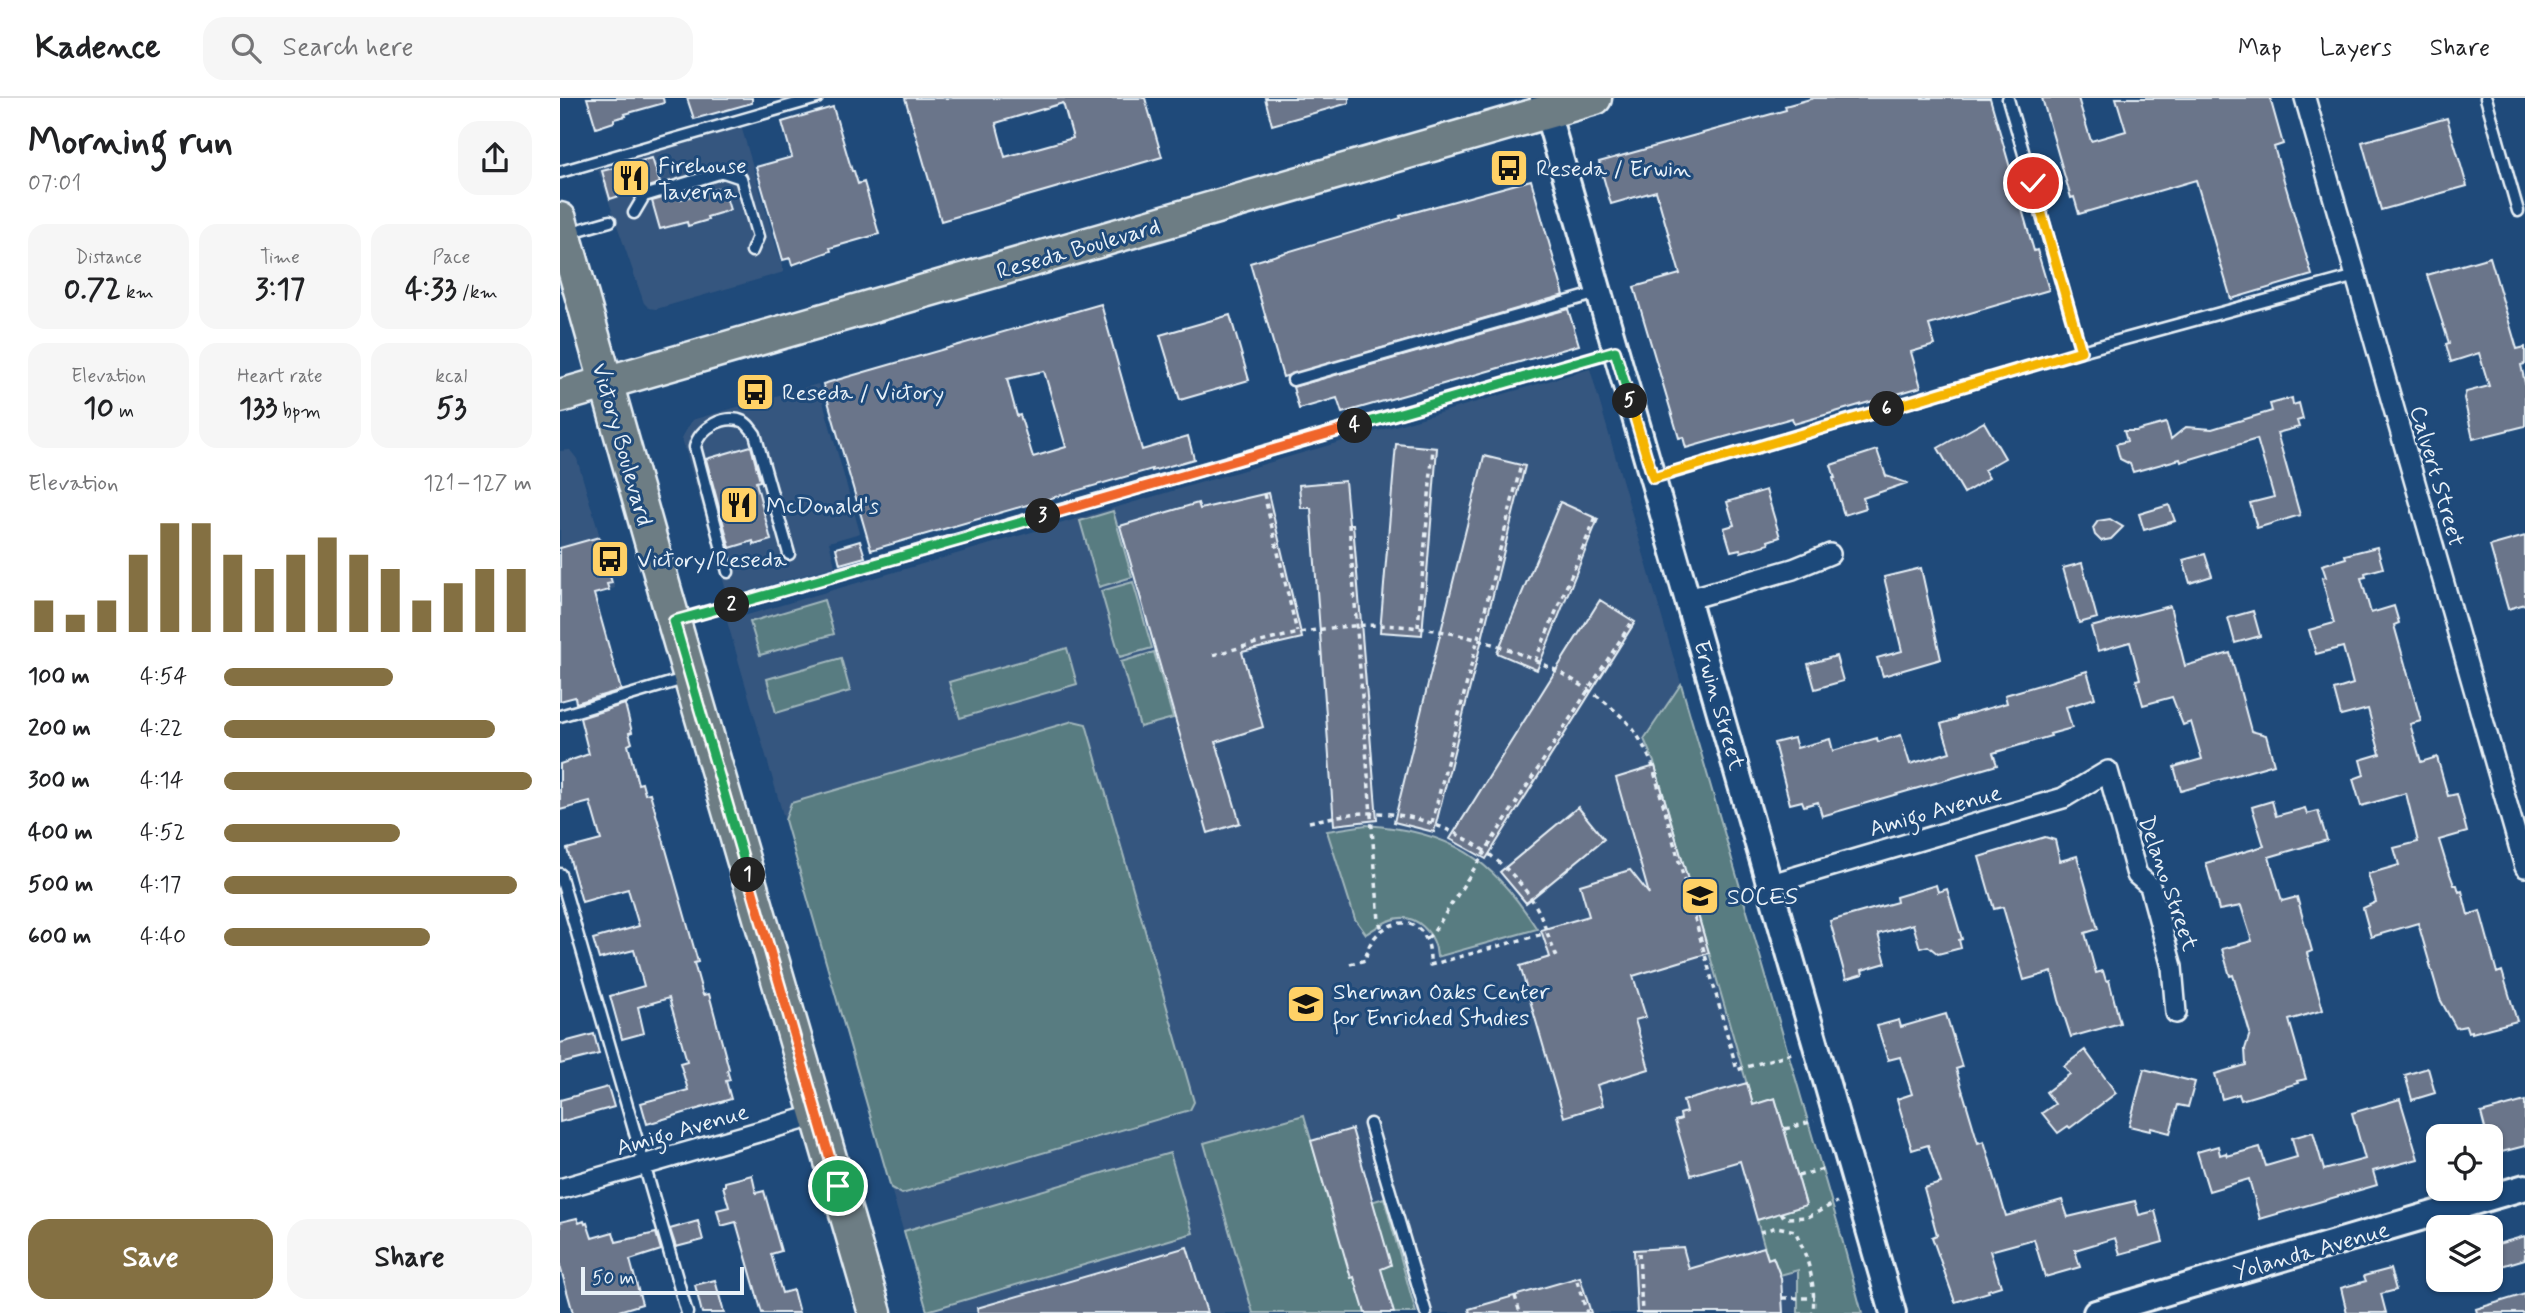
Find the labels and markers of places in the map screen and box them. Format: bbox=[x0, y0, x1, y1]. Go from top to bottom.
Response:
bus stop icon: Reseda / Erwin bbox=[1488, 147, 1530, 189]
place label: Firehouse Taverna bbox=[658, 152, 747, 208]
pin bbox=[2003, 153, 2063, 213]
place label: Reseda / Erwin bbox=[1536, 155, 1691, 185]
restaurant icon: Firehouse Taverna bbox=[610, 157, 652, 199]
bus stop icon: Reseda / Victory bbox=[734, 371, 776, 413]
place label: Reseda / Victory bbox=[782, 379, 944, 409]
pin: 5 bbox=[1612, 384, 1648, 418]
pin: 6 bbox=[1870, 392, 1904, 426]
pin: 4 bbox=[1338, 408, 1372, 444]
restaurant icon: McDonald's bbox=[718, 484, 760, 526]
place label: McDonald's bbox=[766, 492, 879, 522]
pin: 3 bbox=[1026, 498, 1060, 534]
bus stop icon: Victory/Reseda bbox=[589, 538, 631, 580]
place label: Victory/Reseda bbox=[637, 546, 787, 576]
pin: 2 bbox=[714, 588, 750, 622]
pin: 1 bbox=[730, 858, 766, 892]
school or university icon: SOCES bbox=[1679, 875, 1721, 917]
place label: SOCES bbox=[1727, 883, 1798, 913]
place label: Sherman Oaks Center for Enriched Studies bbox=[1333, 978, 1550, 1035]
school or university icon: Sherman Oaks Center for Enriched Studies bbox=[1285, 983, 1327, 1025]
pin bbox=[808, 1156, 868, 1216]

